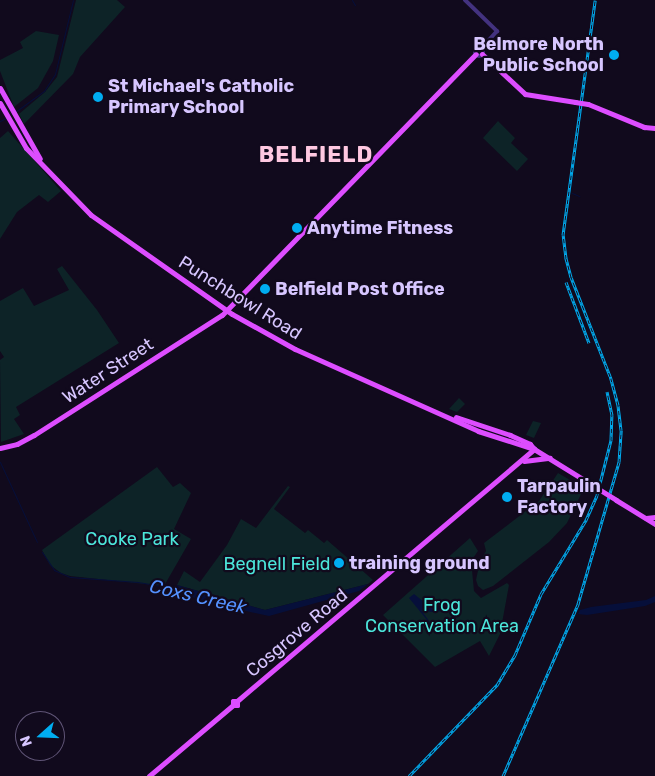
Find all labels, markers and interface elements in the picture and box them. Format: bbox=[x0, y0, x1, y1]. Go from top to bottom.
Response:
place label: Belmore North Public School bbox=[473, 34, 604, 76]
marker: Belmore North Public School bbox=[608, 49, 620, 61]
place label: St Michael's Catholic Primary School bbox=[108, 76, 294, 118]
marker: St Michael's Catholic Primary School bbox=[92, 91, 104, 103]
district label: BELFIELD bbox=[258, 142, 374, 168]
place label: Anytime Fitness bbox=[307, 217, 453, 239]
marker: Anytime Fitness bbox=[291, 222, 303, 234]
street label: Punchbowl Road bbox=[175, 252, 305, 344]
place label: Belfield Post Office bbox=[275, 278, 445, 300]
marker: Belfield Post Office bbox=[259, 283, 271, 295]
street label: Water Street bbox=[58, 334, 158, 408]
place label: Tarpaulin Factory bbox=[517, 476, 601, 518]
marker: Tarpaulin Factory bbox=[501, 491, 513, 503]
park label: Cooke Park bbox=[85, 528, 179, 550]
place label: training ground bbox=[349, 552, 490, 574]
park label: Begnell Field bbox=[223, 553, 331, 575]
marker: training ground bbox=[333, 557, 345, 569]
water label: Coxs Creek bbox=[147, 575, 249, 619]
street label: Cosgrove Road bbox=[242, 584, 352, 682]
park label: Frog Conservation Area bbox=[365, 595, 519, 638]
north arrow bbox=[15, 711, 65, 761]
text: N bbox=[17, 733, 36, 749]

